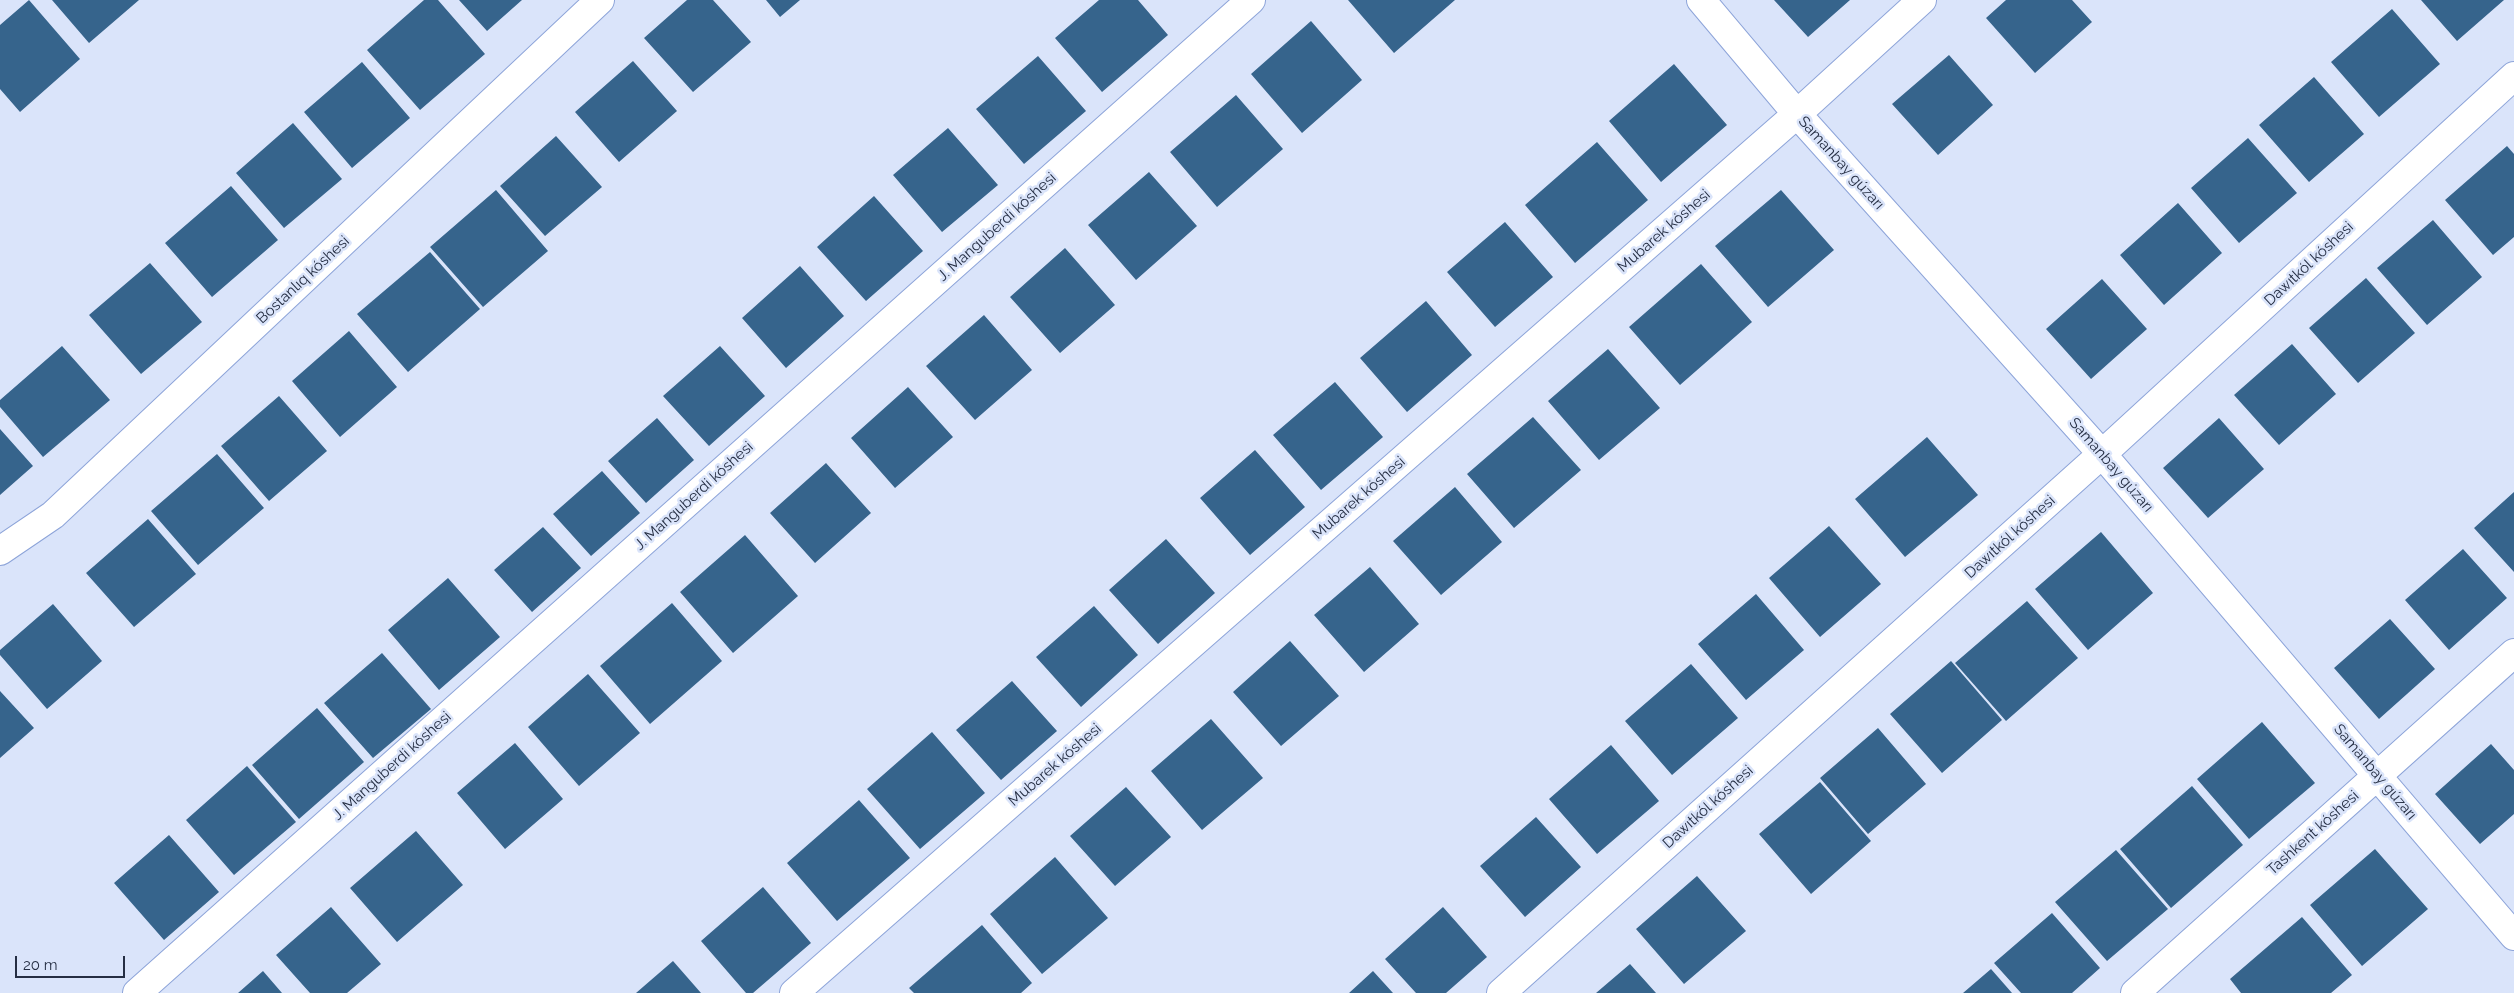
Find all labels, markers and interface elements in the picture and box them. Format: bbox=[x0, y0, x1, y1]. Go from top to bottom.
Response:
street label: Samanbay gúzarı bbox=[1794, 113, 1888, 213]
street label: J. Manguberdi kóshesi bbox=[934, 169, 1060, 285]
street label: Mubarek kóshesi bbox=[1614, 186, 1714, 276]
street label: Dawıtkól kóshesi bbox=[2261, 218, 2357, 310]
street label: Bostanlıq kóshesi bbox=[253, 232, 353, 328]
street label: Samanbay gúzarı bbox=[2065, 414, 2157, 516]
street label: J. Manguberdi kóshesi bbox=[631, 438, 757, 554]
street label: Mubarek kóshesi bbox=[1309, 453, 1409, 543]
street label: Dawıtkól kóshesi bbox=[1961, 492, 2059, 582]
street label: J. Manguberdi kóshesi bbox=[329, 708, 455, 824]
street label: Mubarek kóshesi bbox=[1005, 720, 1105, 810]
street label: Samanbay gúzarı bbox=[2330, 720, 2420, 824]
street label: Dawıtkól kóshesi bbox=[1659, 762, 1757, 852]
street label: Tashkent kóshesi bbox=[2263, 787, 2363, 879]
scale bar bbox=[18, 946, 128, 978]
text: 20 m bbox=[23, 956, 58, 974]

